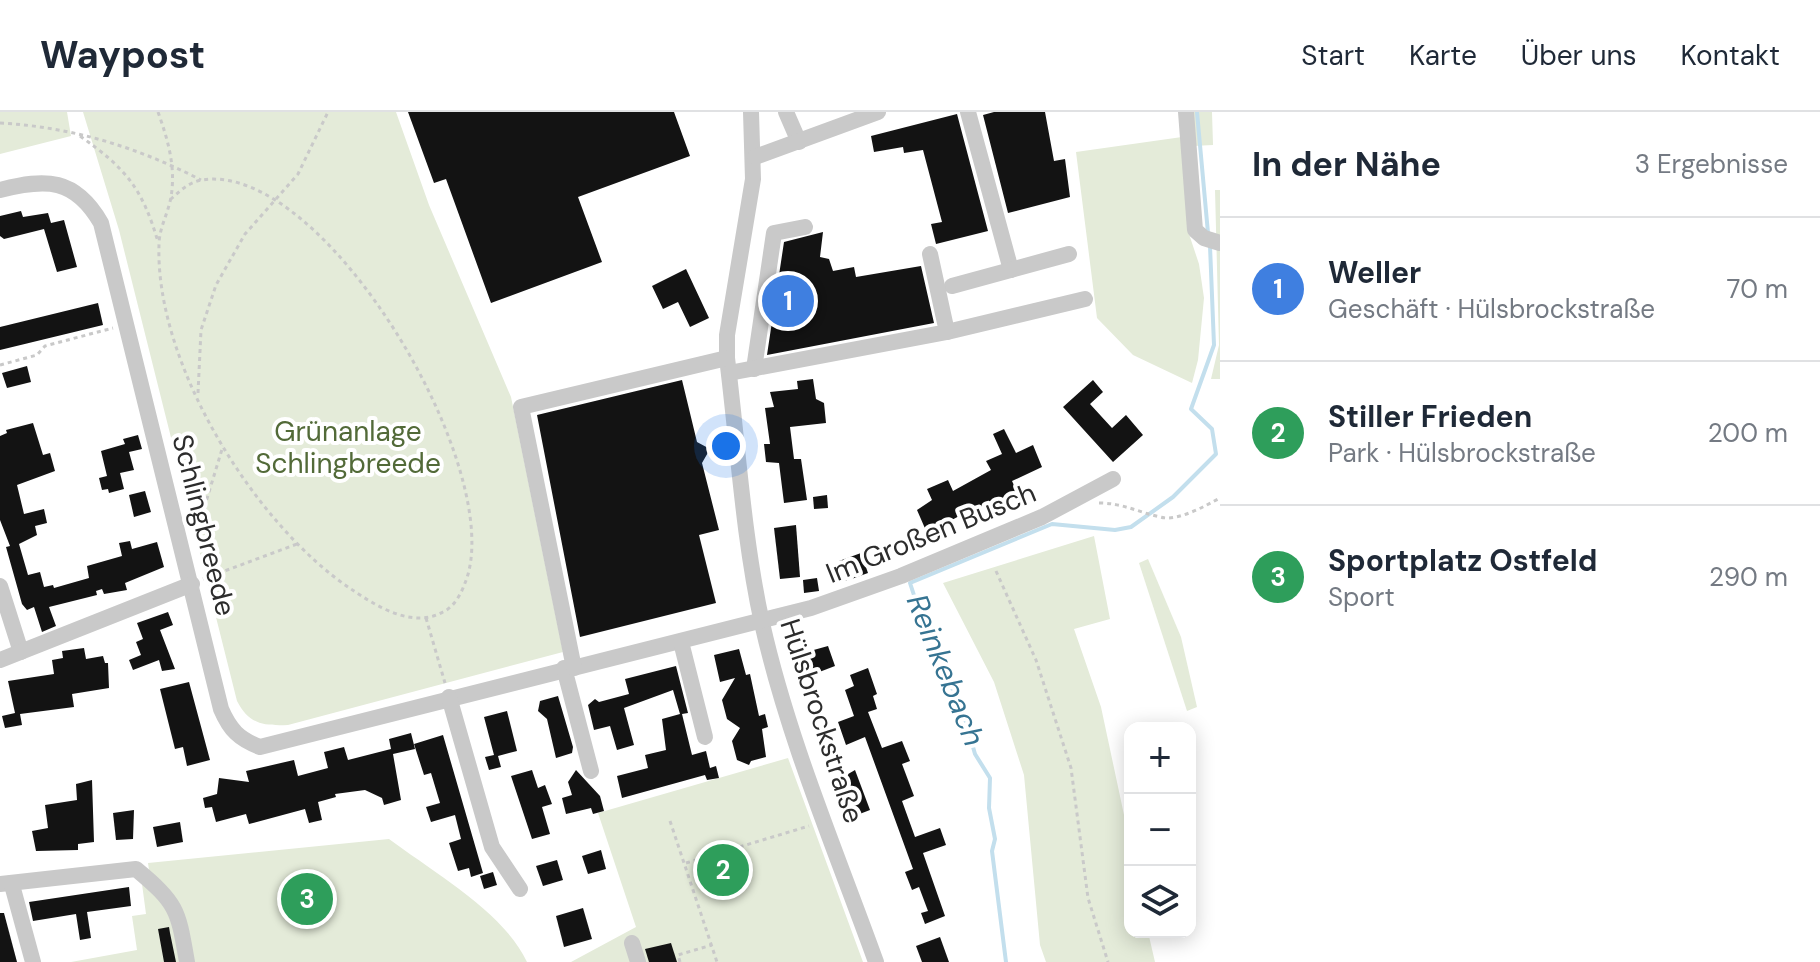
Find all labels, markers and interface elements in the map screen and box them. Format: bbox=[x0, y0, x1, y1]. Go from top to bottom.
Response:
text: Waypost bbox=[40, 30, 205, 80]
text: Start bbox=[1301, 37, 1365, 74]
text: Karte bbox=[1409, 37, 1477, 74]
text: Über uns bbox=[1521, 37, 1637, 74]
text: Kontakt bbox=[1681, 37, 1780, 74]
text: In der Nähe bbox=[1252, 142, 1441, 187]
text: 3 Ergebnisse bbox=[1635, 147, 1788, 181]
text: Weller bbox=[1328, 253, 1421, 292]
pin: 1 bbox=[762, 271, 814, 331]
text: 1 bbox=[1273, 272, 1283, 306]
text: 70 m bbox=[1727, 272, 1788, 306]
text: Geschäft · Hülsbrockstraße bbox=[1328, 292, 1655, 326]
text: Stiller Frieden bbox=[1328, 397, 1532, 436]
park label: Grünanlage Schlingbreede bbox=[255, 413, 441, 482]
text: 2 bbox=[1270, 416, 1286, 450]
text: 200 m bbox=[1708, 416, 1788, 450]
your location bbox=[706, 426, 746, 466]
street label: Schlingbreede bbox=[164, 430, 244, 620]
text: Park · Hülsbrockstraße bbox=[1328, 436, 1596, 470]
street label: Im Großen Busch bbox=[821, 474, 1041, 592]
text: Sportplatz Ostfeld bbox=[1328, 541, 1597, 580]
text: 3 bbox=[1270, 560, 1286, 594]
text: 290 m bbox=[1709, 560, 1788, 594]
text: Sport bbox=[1328, 580, 1395, 614]
water label: Reinkebach bbox=[898, 588, 994, 752]
street label: Hülsbrockstraße bbox=[772, 614, 872, 828]
map controls bbox=[1124, 722, 1196, 938]
button: + bbox=[1124, 722, 1196, 794]
button: − bbox=[1124, 794, 1196, 866]
pin: 2 bbox=[697, 840, 749, 900]
button: layers bbox=[1124, 866, 1196, 938]
pin: 3 bbox=[281, 869, 333, 929]

